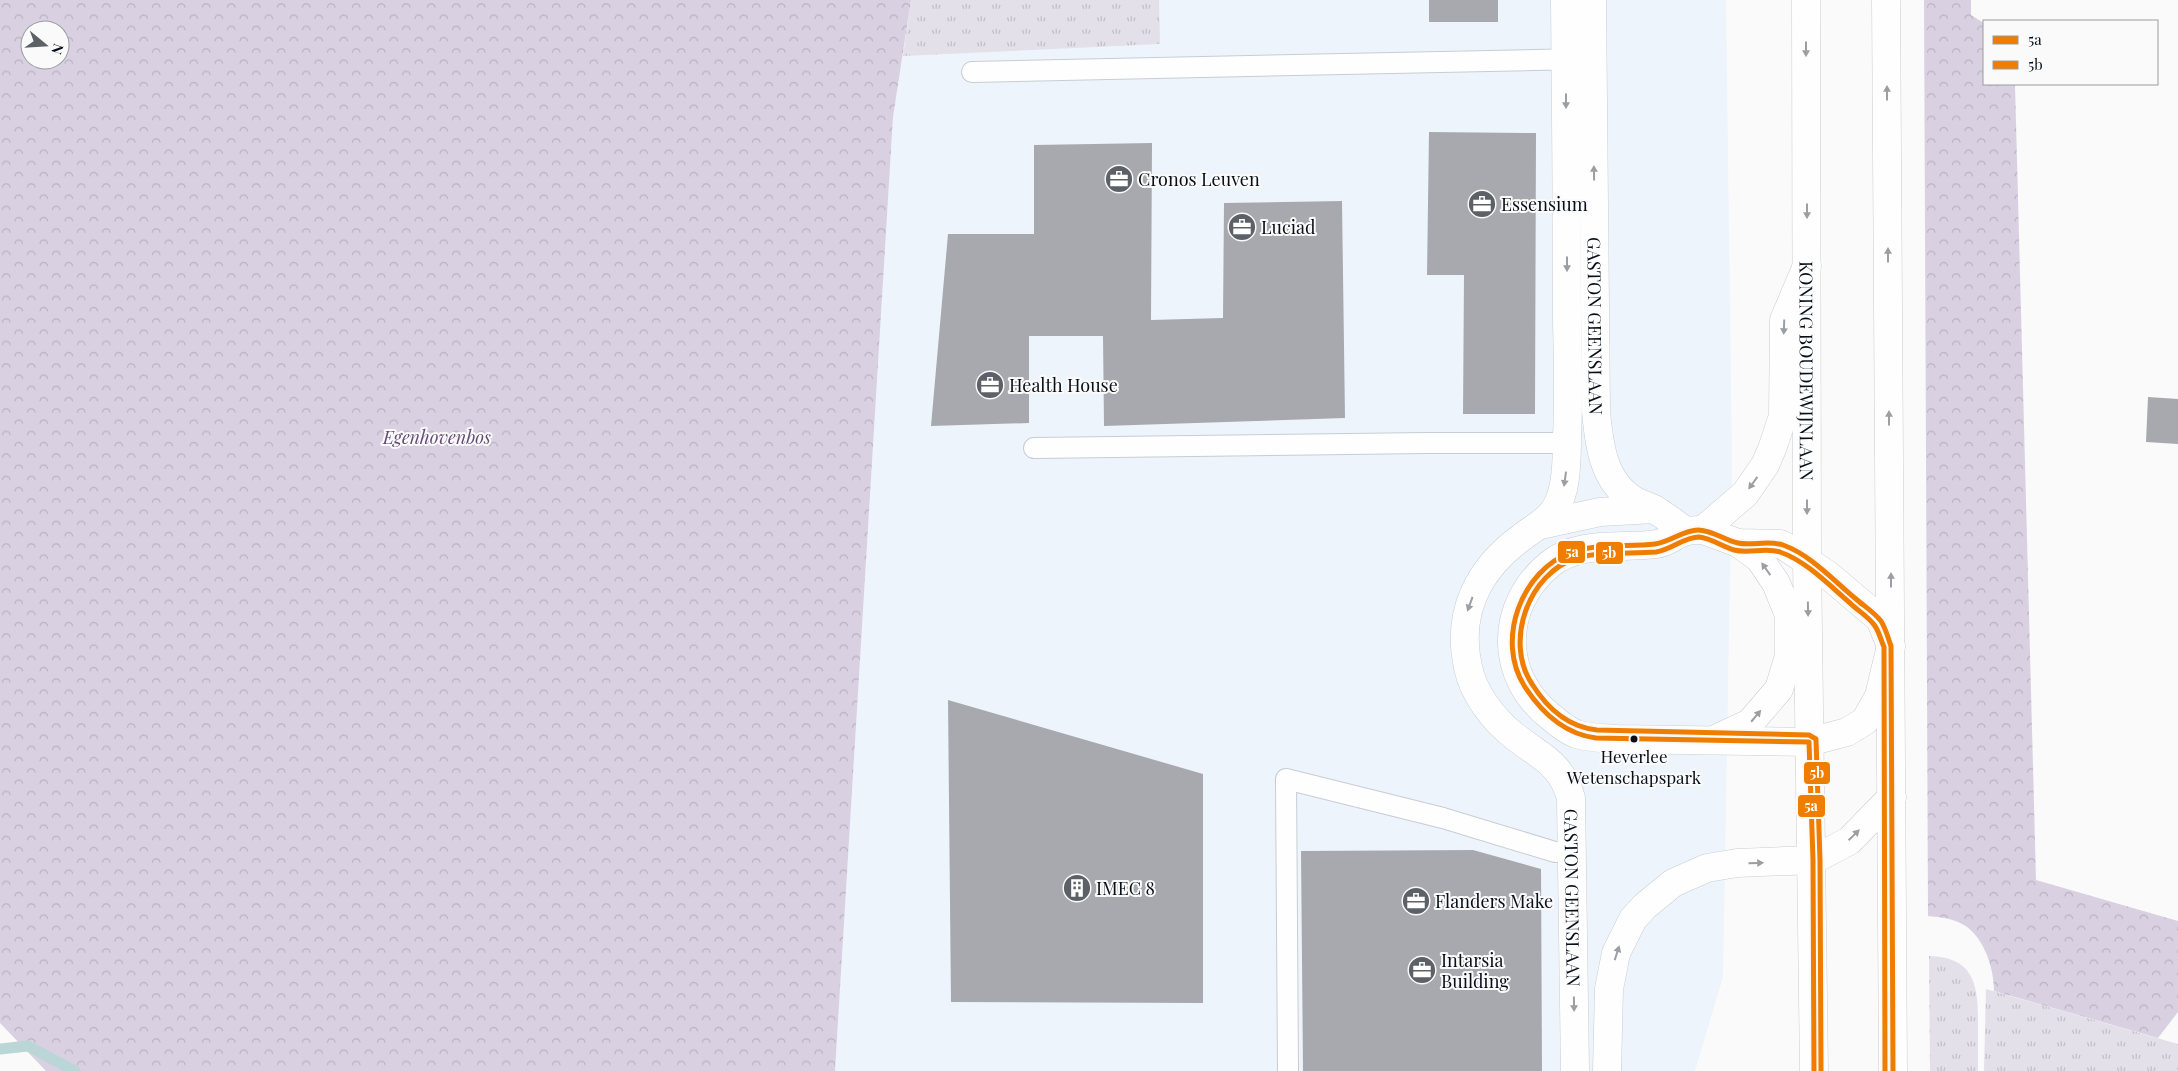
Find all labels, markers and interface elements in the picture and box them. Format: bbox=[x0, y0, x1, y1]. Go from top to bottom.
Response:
north arrow bbox=[20, 20, 70, 70]
legend bbox=[1983, 20, 2158, 85]
text: 5a bbox=[2028, 29, 2042, 49]
text: N bbox=[47, 41, 68, 57]
one-way arrow bbox=[1803, 41, 1811, 57]
text: 5b bbox=[2028, 54, 2043, 74]
one-way arrow bbox=[1883, 84, 1891, 100]
one-way arrow bbox=[1562, 93, 1570, 109]
office icon: Cronos Leuven bbox=[1104, 164, 1134, 194]
one-way arrow bbox=[1590, 165, 1598, 181]
place label: Cronos Leuven bbox=[1138, 167, 1260, 191]
office icon: Essensium bbox=[1467, 189, 1497, 219]
place label: Essensium bbox=[1501, 192, 1588, 216]
one-way arrow bbox=[1803, 203, 1811, 219]
office icon: Luciad bbox=[1227, 212, 1257, 242]
place label: Luciad bbox=[1261, 215, 1316, 239]
street label: GASTON GEENSLAAN bbox=[1582, 237, 1608, 415]
one-way arrow bbox=[1884, 247, 1892, 263]
one-way arrow bbox=[1563, 256, 1571, 272]
street label: KONING BOUDEWIJNLAAN bbox=[1794, 261, 1819, 481]
one-way arrow bbox=[1780, 320, 1788, 336]
office icon: Health House bbox=[975, 370, 1005, 400]
place label: Health House bbox=[1009, 373, 1118, 397]
one-way arrow bbox=[1885, 409, 1893, 425]
park label: Egenhovenbos bbox=[382, 425, 491, 449]
one-way arrow bbox=[1560, 471, 1568, 487]
one-way arrow bbox=[1748, 476, 1758, 490]
one-way arrow bbox=[1803, 500, 1811, 516]
line badge: 5a bbox=[1557, 540, 1586, 564]
line badge: 5b bbox=[1595, 541, 1624, 565]
text: 5a bbox=[1565, 542, 1580, 561]
text: 5b bbox=[1602, 543, 1616, 562]
one-way arrow bbox=[1761, 562, 1771, 575]
one-way arrow bbox=[1887, 572, 1895, 588]
one-way arrow bbox=[1466, 596, 1473, 611]
one-way arrow bbox=[1804, 601, 1812, 617]
one-way arrow bbox=[1751, 710, 1762, 723]
marker: Heverlee Wetenschapspark bbox=[1629, 734, 1639, 744]
place label: Heverlee Wetenschapspark bbox=[1566, 745, 1702, 788]
line badge: 5b bbox=[1803, 761, 1831, 785]
text: 5b bbox=[1810, 763, 1824, 782]
line badge: 5a bbox=[1797, 794, 1826, 818]
text: 5a bbox=[1804, 796, 1819, 815]
street label: GASTON GEENSLAAN bbox=[1559, 809, 1586, 987]
one-way arrow bbox=[1848, 829, 1860, 841]
one-way arrow bbox=[1748, 858, 1764, 866]
building icon: IMEC 8 bbox=[1062, 873, 1092, 903]
place label: IMEC 8 bbox=[1096, 876, 1155, 900]
office icon: Flanders Make bbox=[1401, 886, 1431, 916]
place label: Flanders Make bbox=[1435, 889, 1553, 913]
one-way arrow bbox=[1613, 946, 1621, 961]
place label: Intarsia Building bbox=[1441, 948, 1509, 993]
office icon: Intarsia Building bbox=[1407, 955, 1437, 985]
one-way arrow bbox=[1570, 996, 1578, 1012]

